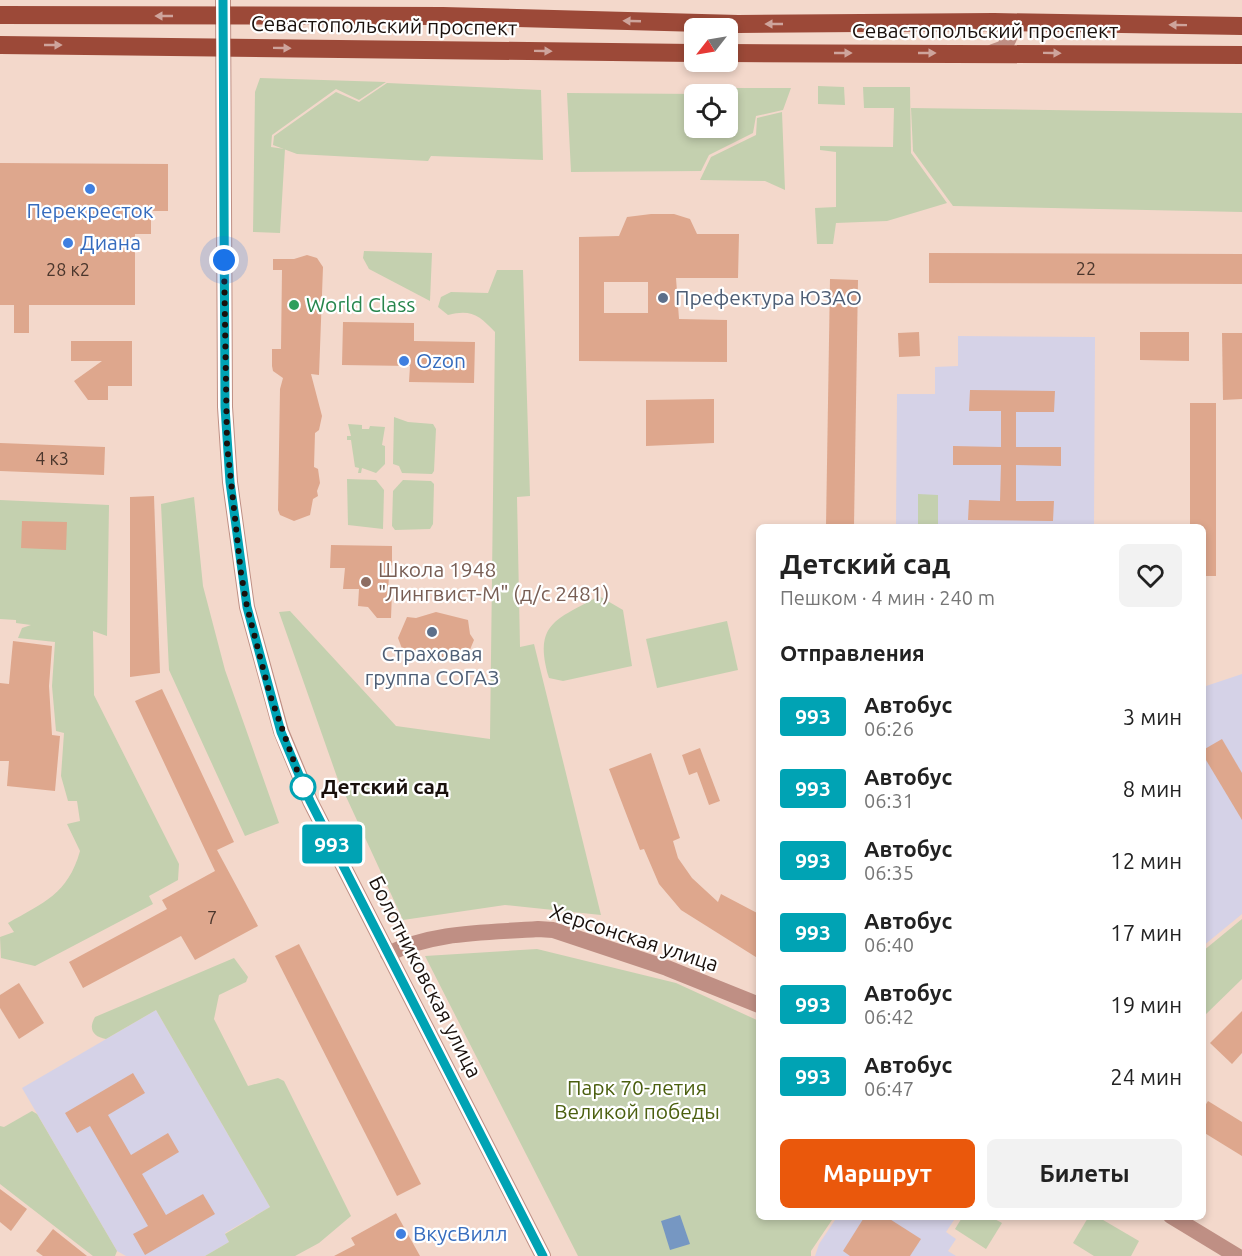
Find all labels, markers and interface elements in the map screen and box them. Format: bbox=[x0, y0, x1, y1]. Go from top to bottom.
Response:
one-way arrow bbox=[155, 11, 174, 21]
street label: Севастопольский проспект bbox=[251, 11, 518, 39]
one-way arrow bbox=[623, 17, 642, 26]
north arrow bbox=[684, 18, 738, 72]
map controls bbox=[684, 18, 738, 138]
street label: Севастопольский проспект bbox=[852, 18, 1119, 42]
one-way arrow bbox=[765, 19, 784, 29]
one-way arrow bbox=[1168, 20, 1187, 30]
one-way arrow bbox=[44, 41, 63, 50]
one-way arrow bbox=[272, 43, 291, 53]
one-way arrow bbox=[534, 46, 553, 56]
one-way arrow bbox=[833, 48, 852, 58]
one-way arrow bbox=[918, 48, 937, 58]
one-way arrow bbox=[1042, 48, 1061, 58]
button: locate bbox=[684, 84, 738, 138]
marker: Перекресток bbox=[83, 182, 97, 196]
place label: Перекресток bbox=[26, 198, 154, 222]
place label: Диана bbox=[80, 230, 141, 254]
marker: Диана bbox=[61, 236, 75, 250]
your location bbox=[209, 245, 239, 275]
house number: 22 bbox=[1076, 258, 1096, 278]
house number: 28 к2 bbox=[46, 259, 90, 279]
place label: Префектура ЮЗАО bbox=[675, 285, 862, 309]
marker: Префектура ЮЗАО bbox=[656, 291, 670, 305]
place label: World Class bbox=[306, 292, 415, 316]
marker: World Class bbox=[287, 298, 301, 312]
place label: Ozon bbox=[416, 348, 466, 372]
marker: Ozon bbox=[397, 354, 411, 368]
house number: 4 к3 bbox=[35, 448, 69, 468]
button: heart bbox=[1119, 544, 1182, 607]
text: Детский сад bbox=[780, 548, 950, 579]
place label: Школа 1948 "Лингвист-М" (д/с 2481) bbox=[378, 557, 609, 605]
marker: Школа 1948 "Лингвист-М" (д/с 2481) bbox=[359, 575, 373, 589]
text: Пешком · 4 мин · 240 m bbox=[780, 586, 995, 609]
marker: Страховая группа СОГАЗ bbox=[425, 625, 439, 639]
text: Отправления bbox=[780, 640, 925, 665]
place label: Страховая группа СОГАЗ bbox=[365, 641, 499, 689]
text: Автобус bbox=[864, 692, 952, 717]
text: 993 bbox=[795, 704, 831, 728]
text: 3 мин bbox=[1123, 704, 1182, 729]
text: 06:26 bbox=[864, 717, 914, 740]
text: Автобус bbox=[864, 764, 952, 789]
marker: Детский сад bbox=[290, 774, 316, 800]
place label: Детский сад bbox=[321, 774, 449, 798]
text: 993 bbox=[795, 776, 831, 800]
text: 8 мин bbox=[1123, 776, 1182, 801]
text: 06:31 bbox=[864, 789, 914, 812]
line badge: 993 bbox=[298, 824, 366, 864]
text: 993 bbox=[314, 832, 350, 856]
text: Автобус bbox=[864, 836, 952, 861]
text: 993 bbox=[795, 848, 831, 872]
text: 12 мин bbox=[1110, 848, 1182, 873]
text: 06:35 bbox=[864, 861, 914, 884]
street label: Болотниковская улица bbox=[365, 872, 487, 1081]
street label: Херсонская улица bbox=[547, 898, 722, 976]
house number: 7 bbox=[207, 907, 217, 927]
text: Автобус bbox=[864, 908, 952, 933]
text: 993 bbox=[795, 920, 831, 944]
text: 17 мин bbox=[1110, 920, 1182, 945]
text: 06:40 bbox=[864, 933, 914, 956]
text: Автобус bbox=[864, 980, 952, 1005]
text: 993 bbox=[795, 992, 831, 1016]
text: 19 мин bbox=[1110, 992, 1182, 1017]
text: 06:42 bbox=[864, 1005, 914, 1028]
text: Автобус bbox=[864, 1052, 952, 1077]
text: 993 bbox=[795, 1064, 831, 1088]
text: 24 мин bbox=[1110, 1064, 1182, 1089]
park label: Парк 70-летия Великой победы bbox=[554, 1075, 720, 1123]
text: 06:47 bbox=[864, 1077, 914, 1100]
button: Маршрут bbox=[780, 1139, 975, 1208]
button: Билеты bbox=[987, 1139, 1182, 1208]
place label: ВкусВилл bbox=[413, 1221, 507, 1245]
marker: ВкусВилл bbox=[394, 1227, 408, 1241]

